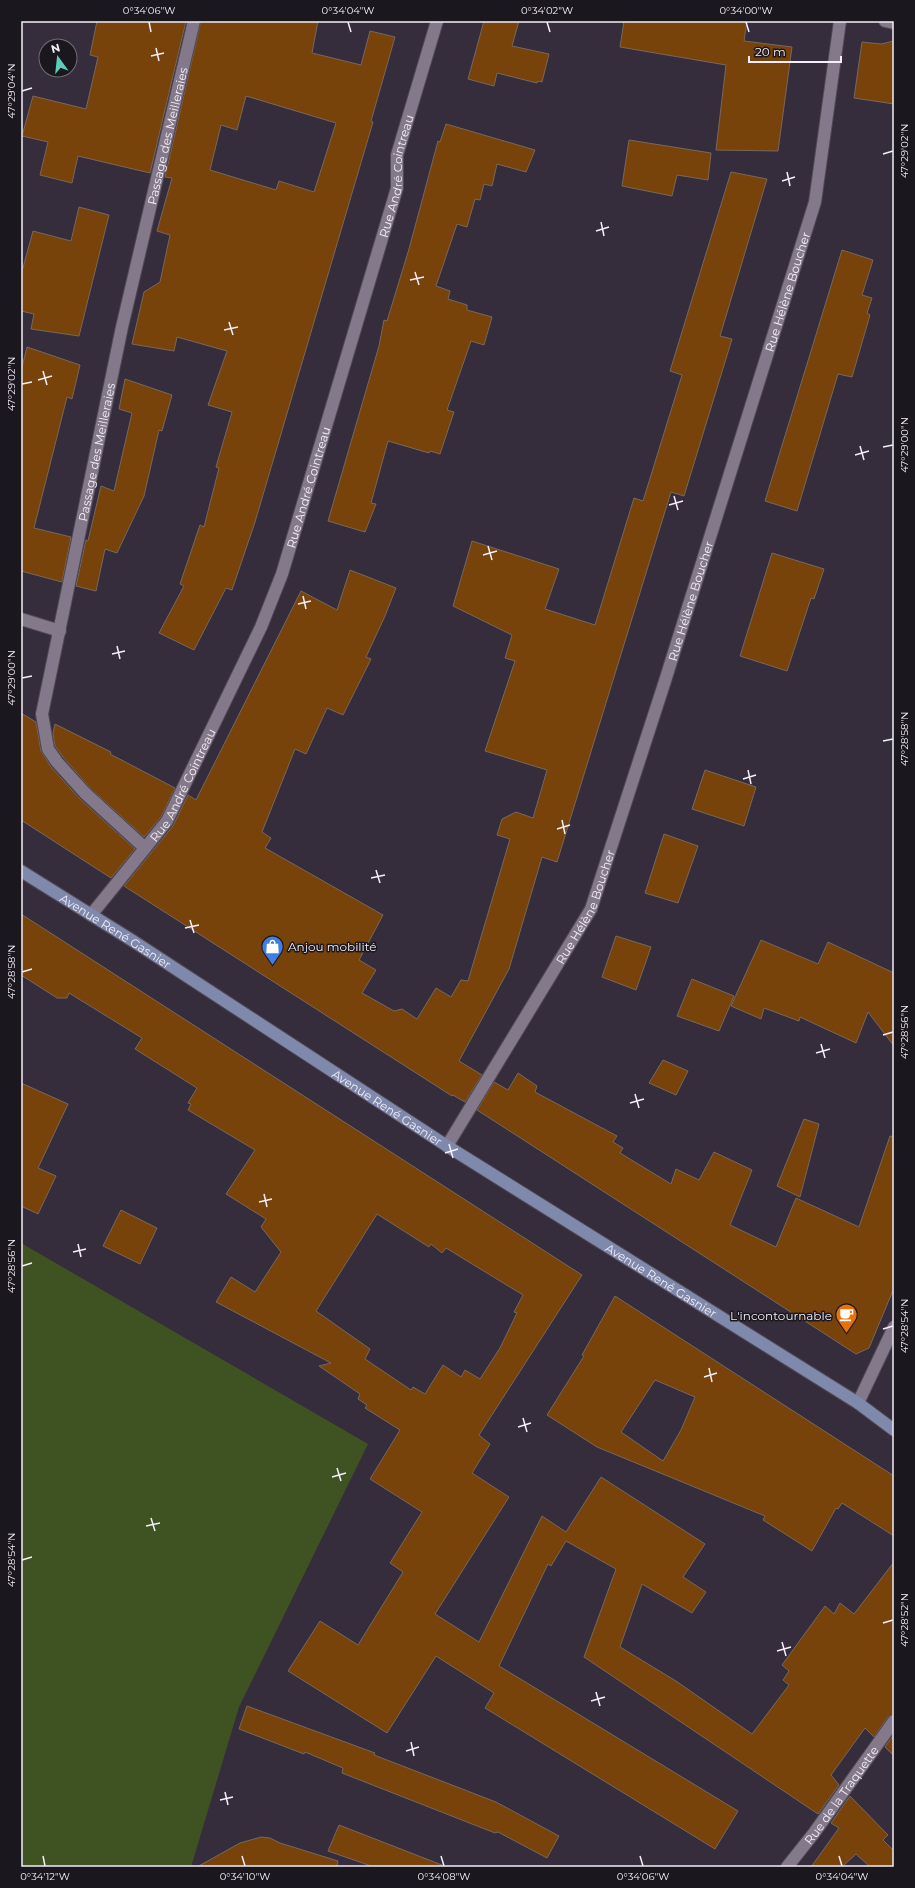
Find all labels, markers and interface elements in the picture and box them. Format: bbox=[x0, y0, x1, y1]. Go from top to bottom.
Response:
text: 0°34'06"W bbox=[123, 4, 175, 17]
text: 0°34'04"W bbox=[322, 4, 374, 17]
text: 0°34'02"W bbox=[521, 4, 573, 17]
text: 0°34'00"W bbox=[719, 4, 773, 17]
north arrow bbox=[38, 38, 78, 78]
scale bar bbox=[749, 38, 841, 64]
text: N bbox=[49, 40, 62, 56]
text: 20 m bbox=[755, 44, 786, 59]
text: 47°29'04"N bbox=[5, 63, 18, 119]
street label: Passage des Meilleraies bbox=[144, 65, 190, 206]
street label: Rue André Cointreau bbox=[375, 113, 416, 239]
text: 47°29'02"N bbox=[898, 124, 911, 178]
street label: Rue Hélène Boucher bbox=[761, 230, 813, 353]
text: 47°29'02"N bbox=[5, 357, 18, 411]
street label: Passage des Meilleraies bbox=[75, 381, 118, 523]
text: 47°29'00"N bbox=[898, 417, 911, 473]
street label: Rue André Cointreau bbox=[283, 425, 333, 550]
street label: Rue Hélène Boucher bbox=[664, 539, 716, 663]
text: 47°29'00"N bbox=[5, 650, 18, 706]
text: 47°28'58"N bbox=[898, 712, 911, 766]
street label: Rue André Cointreau bbox=[146, 726, 218, 844]
street label: Rue Hélène Boucher bbox=[552, 847, 617, 966]
street label: Avenue René Gasnier bbox=[57, 890, 174, 972]
shop icon: Anjou mobilité bbox=[259, 933, 285, 966]
place label: Anjou mobilité bbox=[288, 939, 377, 954]
text: 47°28'58"N bbox=[5, 945, 18, 999]
text: 47°28'56"N bbox=[898, 1005, 911, 1059]
street label: Avenue René Gasnier bbox=[330, 1066, 446, 1149]
text: 47°28'56"N bbox=[5, 1239, 18, 1293]
street label: Avenue René Gasnier bbox=[603, 1240, 720, 1321]
text: 47°28'54"N bbox=[898, 1299, 911, 1353]
cafe icon: L'incontournable bbox=[834, 1302, 860, 1335]
place label: L'incontournable bbox=[730, 1308, 832, 1323]
text: 47°28'54"N bbox=[5, 1533, 18, 1587]
text: 47°28'52"N bbox=[898, 1593, 911, 1647]
street label: Rue de la Traquette bbox=[801, 1743, 881, 1847]
text: 0°34'12"W bbox=[20, 1870, 70, 1883]
text: 0°34'10"W bbox=[220, 1870, 270, 1883]
text: 0°34'08"W bbox=[418, 1870, 470, 1883]
text: 0°34'06"W bbox=[617, 1870, 669, 1883]
text: 0°34'04"W bbox=[816, 1870, 868, 1883]

